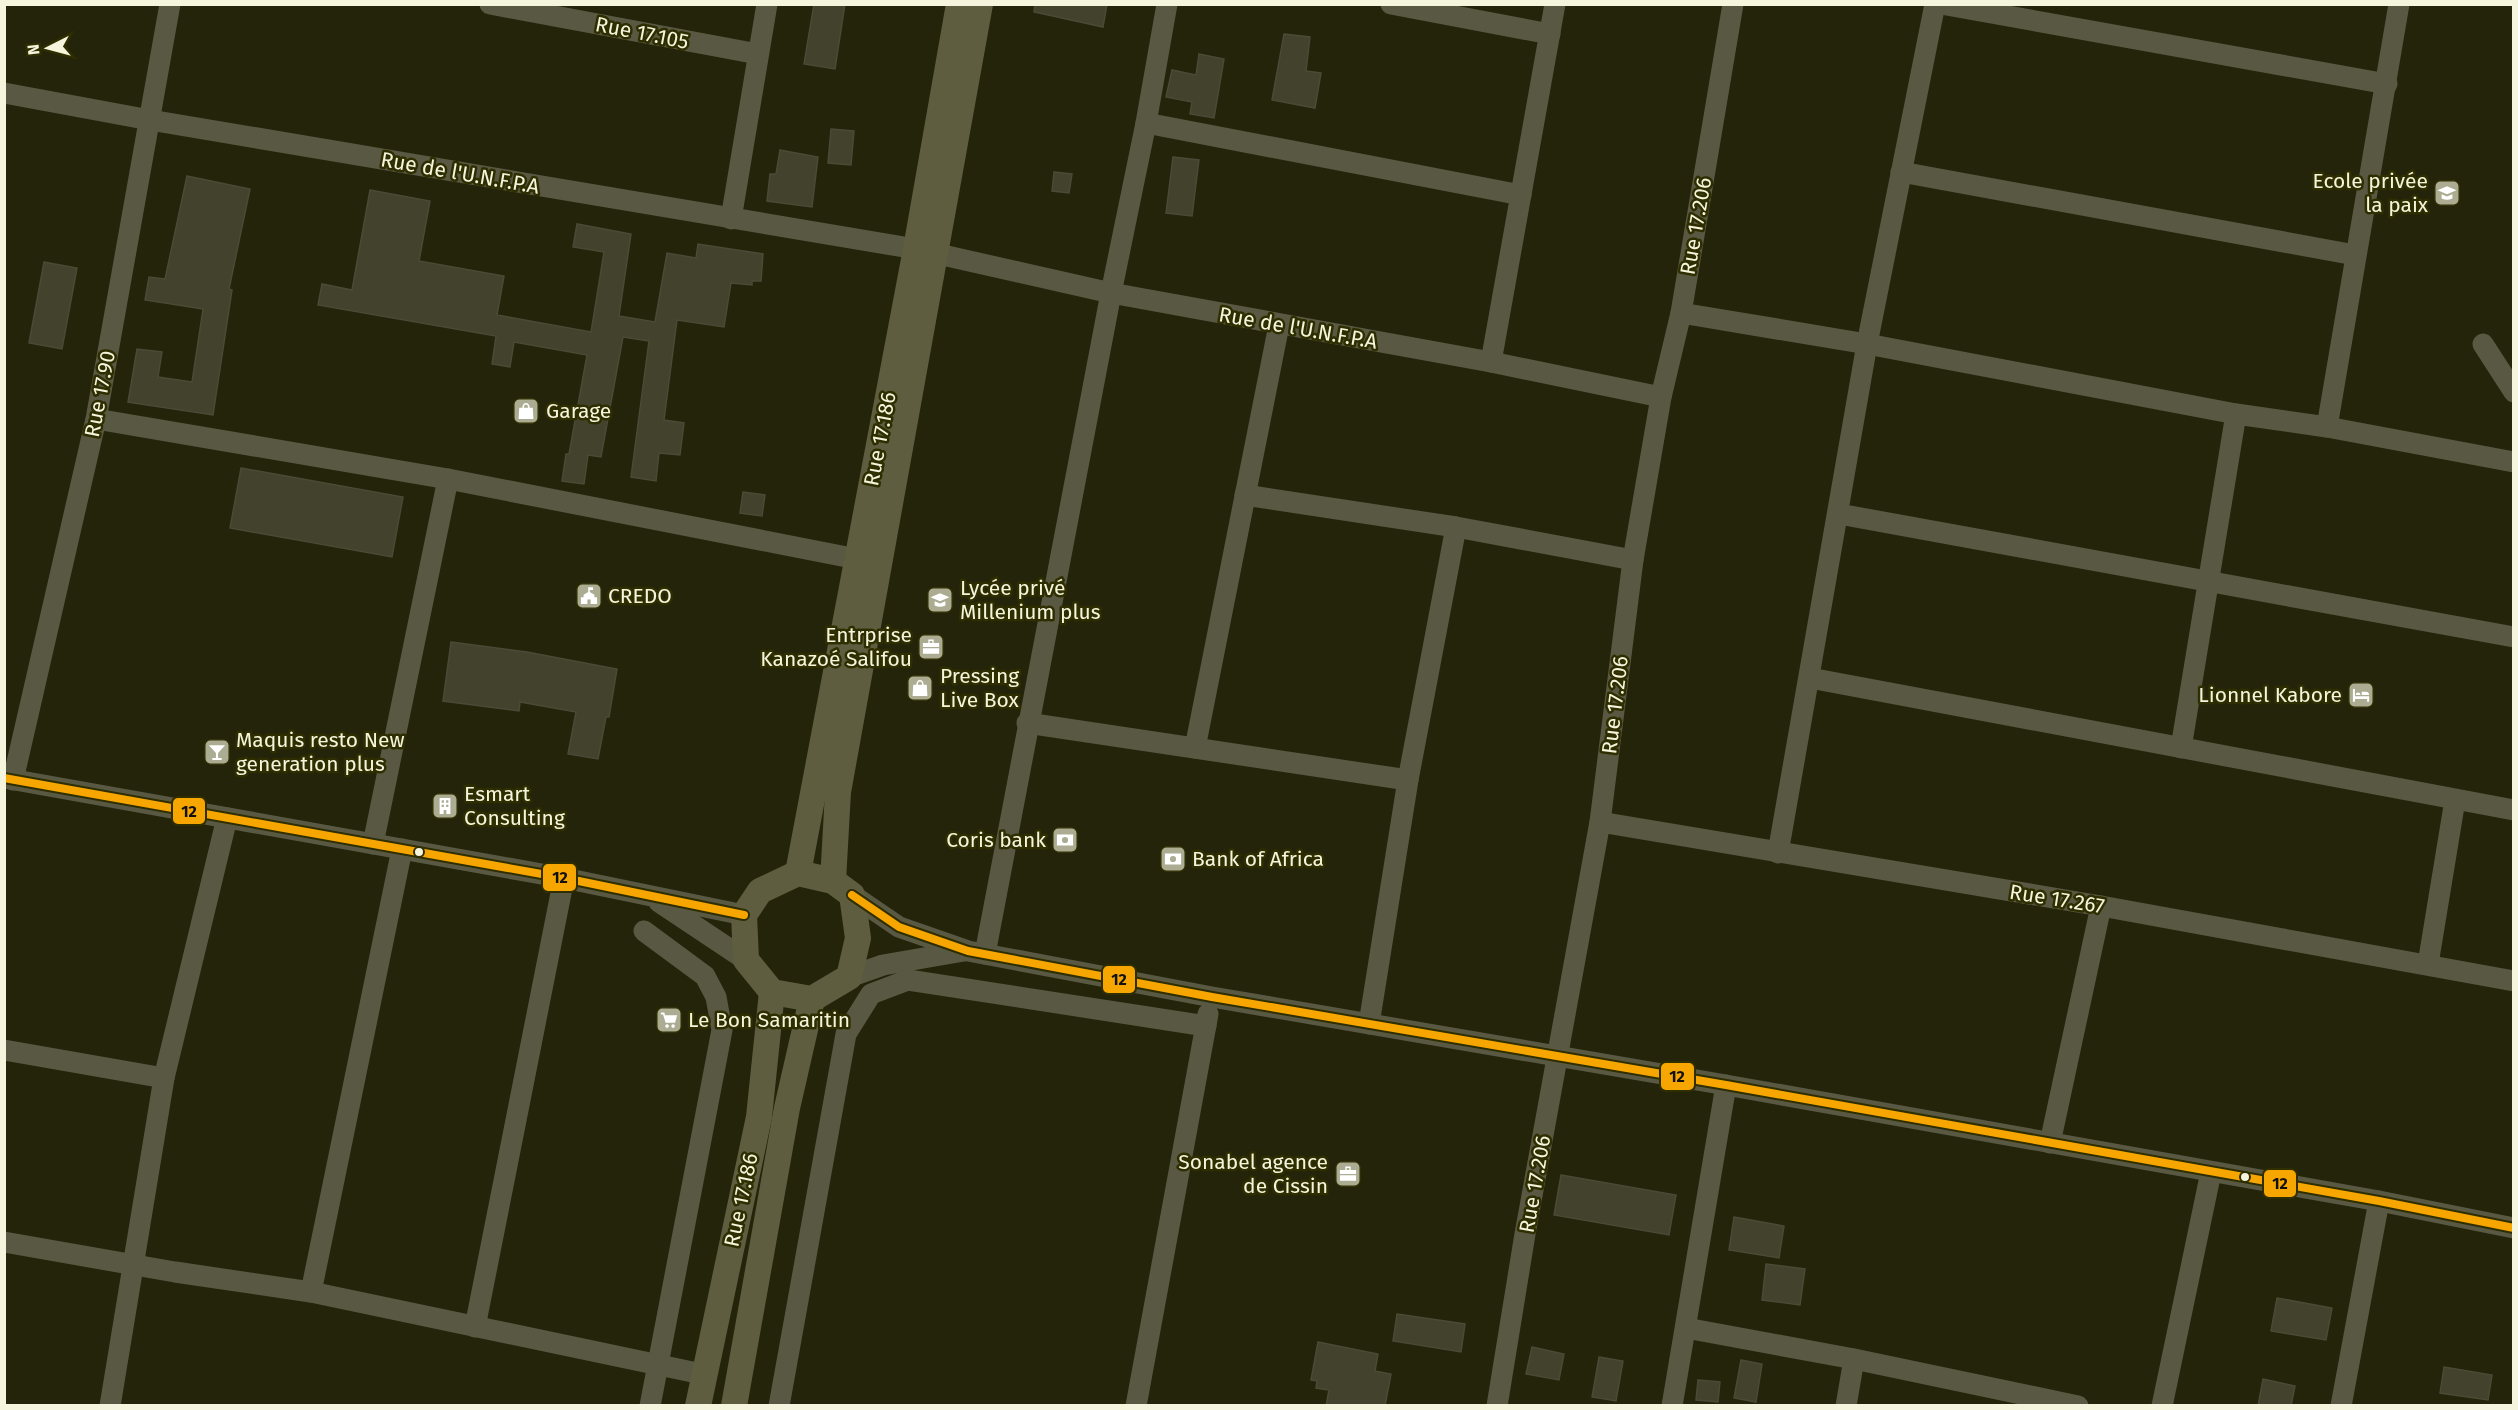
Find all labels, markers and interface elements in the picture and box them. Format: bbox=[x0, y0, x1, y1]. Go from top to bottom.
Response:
street label: Rue 17.105 bbox=[593, 11, 691, 55]
north arrow bbox=[18, 18, 78, 78]
text: N bbox=[24, 43, 44, 56]
street label: Rue de l'U.N.F.P.A bbox=[379, 146, 541, 200]
place label: Ecole privée la paix bbox=[2313, 168, 2429, 218]
street label: Rue 17.206 bbox=[1675, 175, 1717, 277]
school or university icon: Ecole privée la paix bbox=[2432, 178, 2462, 208]
street label: Rue de l'U.N.F.P.A bbox=[1217, 301, 1379, 355]
street label: Rue 17.90 bbox=[79, 349, 121, 439]
street label: Rue 17.186 bbox=[858, 390, 902, 488]
shop icon: Garage bbox=[511, 396, 541, 426]
place label: Garage bbox=[546, 398, 611, 424]
place label: Lycée privé Millenium plus bbox=[960, 575, 1101, 625]
public building icon: CREDO bbox=[574, 581, 604, 611]
place label: CREDO bbox=[608, 583, 672, 609]
school or university icon: Lycée privé Millenium plus bbox=[925, 585, 955, 615]
place label: Entrprise Kanazoé Salifou bbox=[760, 622, 912, 672]
office icon: Entrprise Kanazoé Salifou bbox=[916, 632, 946, 662]
street label: Rue 17.206 bbox=[1596, 654, 1634, 756]
place label: Pressing Live Box bbox=[940, 663, 1019, 713]
shop icon: Pressing Live Box bbox=[905, 673, 935, 703]
hotel icon: Lionnel Kabore bbox=[2346, 680, 2376, 710]
place label: Lionnel Kabore bbox=[2198, 682, 2342, 708]
place label: Maquis resto New generation plus bbox=[236, 727, 405, 777]
bar icon: Maquis resto New generation plus bbox=[202, 737, 232, 767]
place label: Esmart Consulting bbox=[464, 781, 565, 831]
building icon: Esmart Consulting bbox=[430, 791, 460, 821]
line badge: 12 bbox=[172, 797, 206, 825]
text: 12 bbox=[181, 802, 197, 821]
bank icon: Coris bank bbox=[1050, 825, 1080, 855]
place label: Coris bank bbox=[946, 827, 1046, 853]
bank icon: Bank of Africa bbox=[1158, 844, 1188, 874]
unlabelled marker bbox=[413, 846, 425, 858]
place label: Bank of Africa bbox=[1192, 846, 1324, 872]
line badge: 12 bbox=[542, 863, 577, 892]
text: 12 bbox=[552, 868, 568, 887]
street label: Rue 17.267 bbox=[2008, 879, 2106, 919]
line badge: 12 bbox=[1102, 965, 1136, 994]
text: 12 bbox=[1111, 970, 1127, 989]
supermarket icon: Le Bon Samaritin bbox=[654, 1005, 684, 1035]
place label: Le Bon Samaritin bbox=[688, 1007, 850, 1033]
line badge: 12 bbox=[1660, 1062, 1695, 1091]
text: 12 bbox=[1669, 1067, 1685, 1086]
street label: Rue 17.206 bbox=[1514, 1133, 1556, 1235]
place label: Sonabel agence de Cissin bbox=[1178, 1149, 1328, 1199]
street label: Rue 17.186 bbox=[718, 1151, 764, 1249]
office icon: Sonabel agence de Cissin bbox=[1333, 1159, 1363, 1189]
line badge: 12 bbox=[2263, 1169, 2297, 1198]
unlabelled marker bbox=[2239, 1171, 2251, 1183]
text: 12 bbox=[2272, 1174, 2288, 1193]

